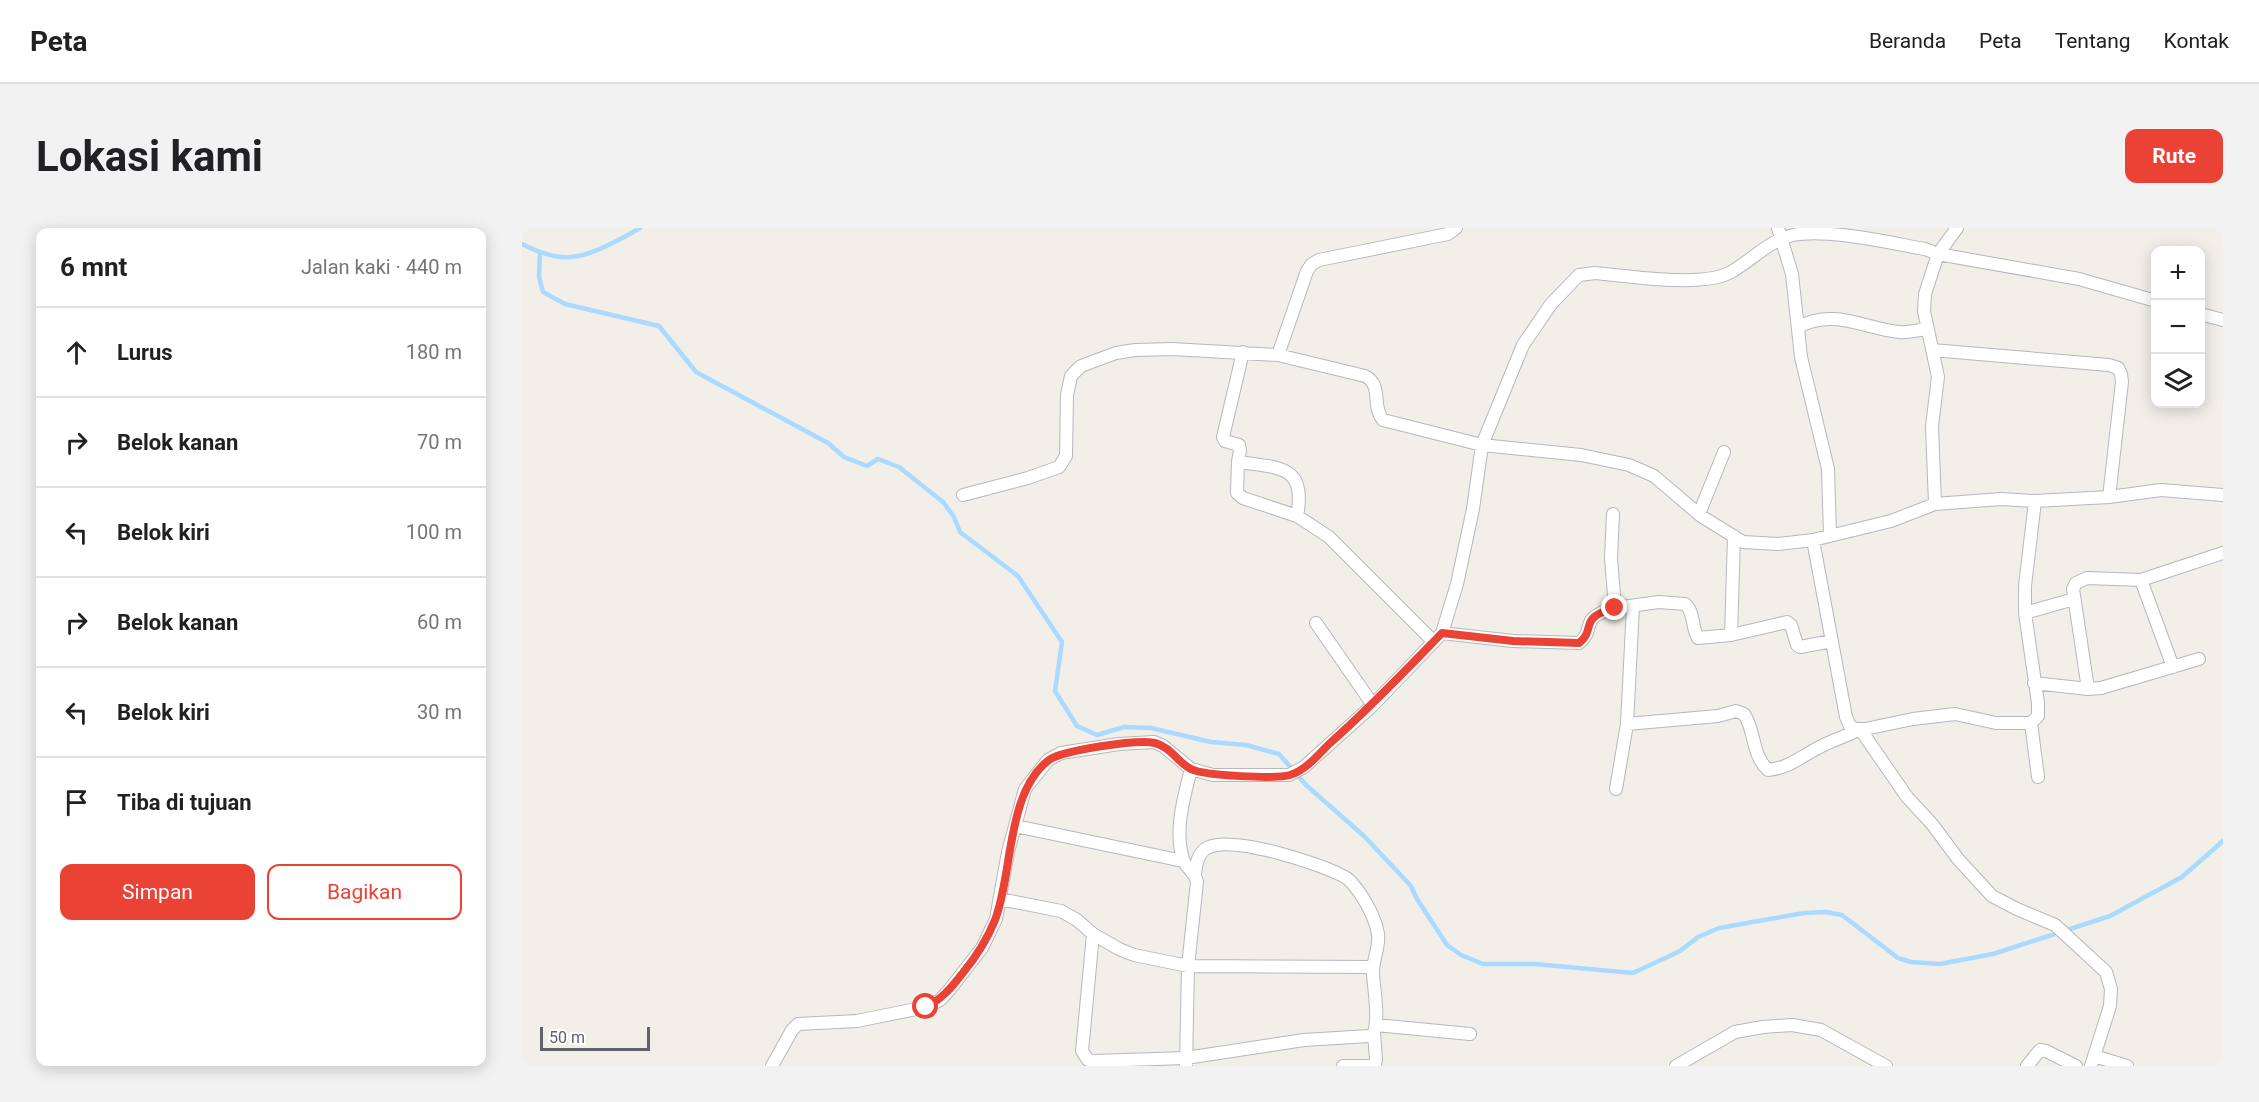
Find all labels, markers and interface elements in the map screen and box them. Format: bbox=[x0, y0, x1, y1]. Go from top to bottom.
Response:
text: Peta bbox=[30, 25, 87, 58]
text: Beranda bbox=[1869, 29, 1946, 53]
text: Peta bbox=[1979, 29, 2022, 53]
text: Tentang bbox=[2055, 29, 2131, 53]
text: Kontak bbox=[2164, 29, 2229, 53]
button: Rute bbox=[2125, 129, 2223, 183]
text: Lokasi kami bbox=[36, 132, 263, 181]
map controls bbox=[2151, 246, 2205, 408]
button: + bbox=[2151, 246, 2205, 300]
text: 6 mnt bbox=[60, 252, 127, 282]
text: Jalan kaki · 440 m bbox=[301, 255, 462, 279]
button: − bbox=[2151, 300, 2205, 354]
icon: ahead bbox=[60, 336, 93, 369]
text: Lurus bbox=[117, 340, 173, 365]
text: 180 m bbox=[406, 340, 462, 364]
button: layers bbox=[2151, 354, 2205, 408]
icon: right bbox=[60, 426, 93, 459]
text: Belok kanan bbox=[117, 430, 238, 455]
text: 70 m bbox=[417, 430, 462, 454]
icon: left bbox=[60, 516, 93, 549]
text: Belok kiri bbox=[117, 520, 210, 545]
text: 100 m bbox=[406, 520, 462, 544]
route end bbox=[1601, 594, 1627, 620]
icon: right bbox=[60, 606, 93, 639]
text: Belok kanan bbox=[117, 610, 238, 635]
text: 60 m bbox=[417, 610, 462, 634]
icon: left bbox=[60, 696, 93, 729]
text: Belok kiri bbox=[117, 700, 210, 725]
text: 30 m bbox=[417, 700, 462, 724]
icon: arrive bbox=[60, 786, 93, 819]
text: Tiba di tujuan bbox=[117, 790, 252, 815]
button: Simpan bbox=[60, 864, 255, 920]
button: Bagikan bbox=[267, 864, 462, 920]
route start bbox=[912, 993, 938, 1019]
scale bar bbox=[540, 1024, 650, 1052]
text: 50 m bbox=[549, 1028, 585, 1047]

